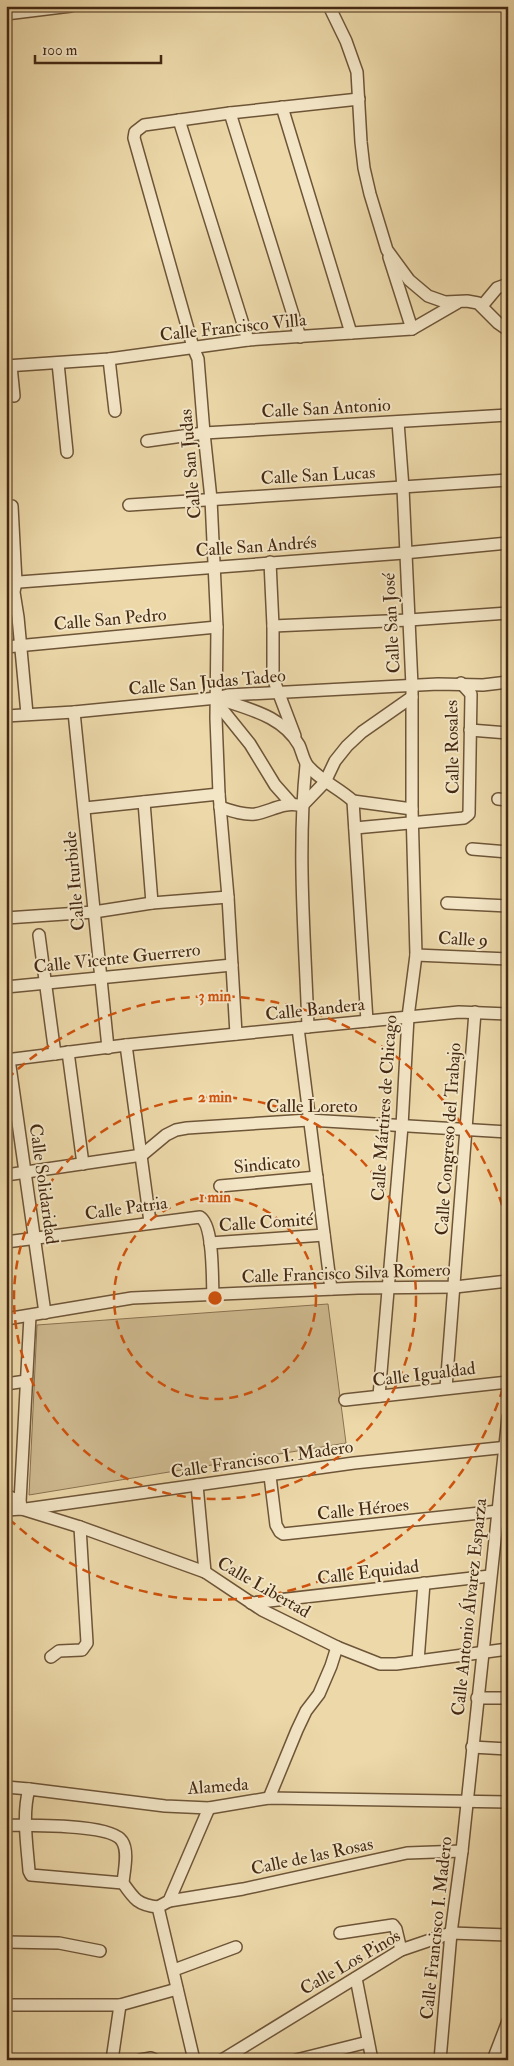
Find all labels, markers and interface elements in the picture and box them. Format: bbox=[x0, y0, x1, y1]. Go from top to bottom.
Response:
scale bar bbox=[35, 32, 161, 64]
text: 100 m bbox=[42, 41, 78, 60]
street label: Calle Francisco Villa bbox=[159, 308, 308, 347]
street label: Calle San Antonio bbox=[261, 394, 391, 423]
street label: Calle San Judas bbox=[174, 408, 207, 520]
street label: Calle San Lucas bbox=[260, 461, 376, 490]
street label: Calle San Andrés bbox=[195, 531, 317, 562]
street label: Calle San José bbox=[377, 572, 406, 674]
street label: Calle San Pedro bbox=[53, 603, 168, 636]
street label: Calle San Judas Tadeo bbox=[127, 664, 287, 701]
street label: Calle Rosales bbox=[440, 700, 465, 794]
street label: Calle Iturbide bbox=[59, 830, 90, 932]
street label: Calle 9 bbox=[437, 927, 489, 952]
street label: Calle Vicente Guerrero bbox=[33, 938, 202, 979]
text: 3 min bbox=[199, 987, 231, 1006]
street label: Calle Bandera bbox=[264, 993, 367, 1026]
street label: Calle Mártires de Chicago bbox=[367, 1014, 403, 1202]
street label: Calle Congreso del Trabajo bbox=[430, 1042, 467, 1236]
text: 2 min bbox=[198, 1088, 232, 1107]
street label: Calle Loreto bbox=[266, 1095, 358, 1118]
street label: Calle Solidaridad bbox=[24, 1122, 63, 1246]
street label: Sindicato bbox=[233, 1150, 302, 1179]
text: 1 min bbox=[199, 1188, 231, 1207]
street label: Calle Patria bbox=[83, 1191, 169, 1226]
street label: Calle Comité bbox=[218, 1208, 315, 1237]
street label: Calle Francisco Silva Romero bbox=[241, 1258, 451, 1289]
centre of rings bbox=[206, 1289, 224, 1307]
street label: Calle Igualdad bbox=[371, 1357, 477, 1392]
street label: Calle Francisco I. Madero bbox=[169, 1435, 355, 1484]
street label: Calle Héroes bbox=[316, 1493, 410, 1526]
street label: Calle Antonio Álvarez Esparza bbox=[447, 1497, 492, 1717]
street label: Calle Libertad bbox=[213, 1552, 315, 1623]
street label: Calle Equidad bbox=[316, 1555, 420, 1590]
street label: Alameda bbox=[186, 1773, 250, 1800]
street label: Calle de las Rosas bbox=[249, 1832, 375, 1881]
street label: Calle Francisco I. Madero bbox=[415, 1835, 458, 2021]
street label: Calle Los Pinos bbox=[296, 1924, 405, 2000]

